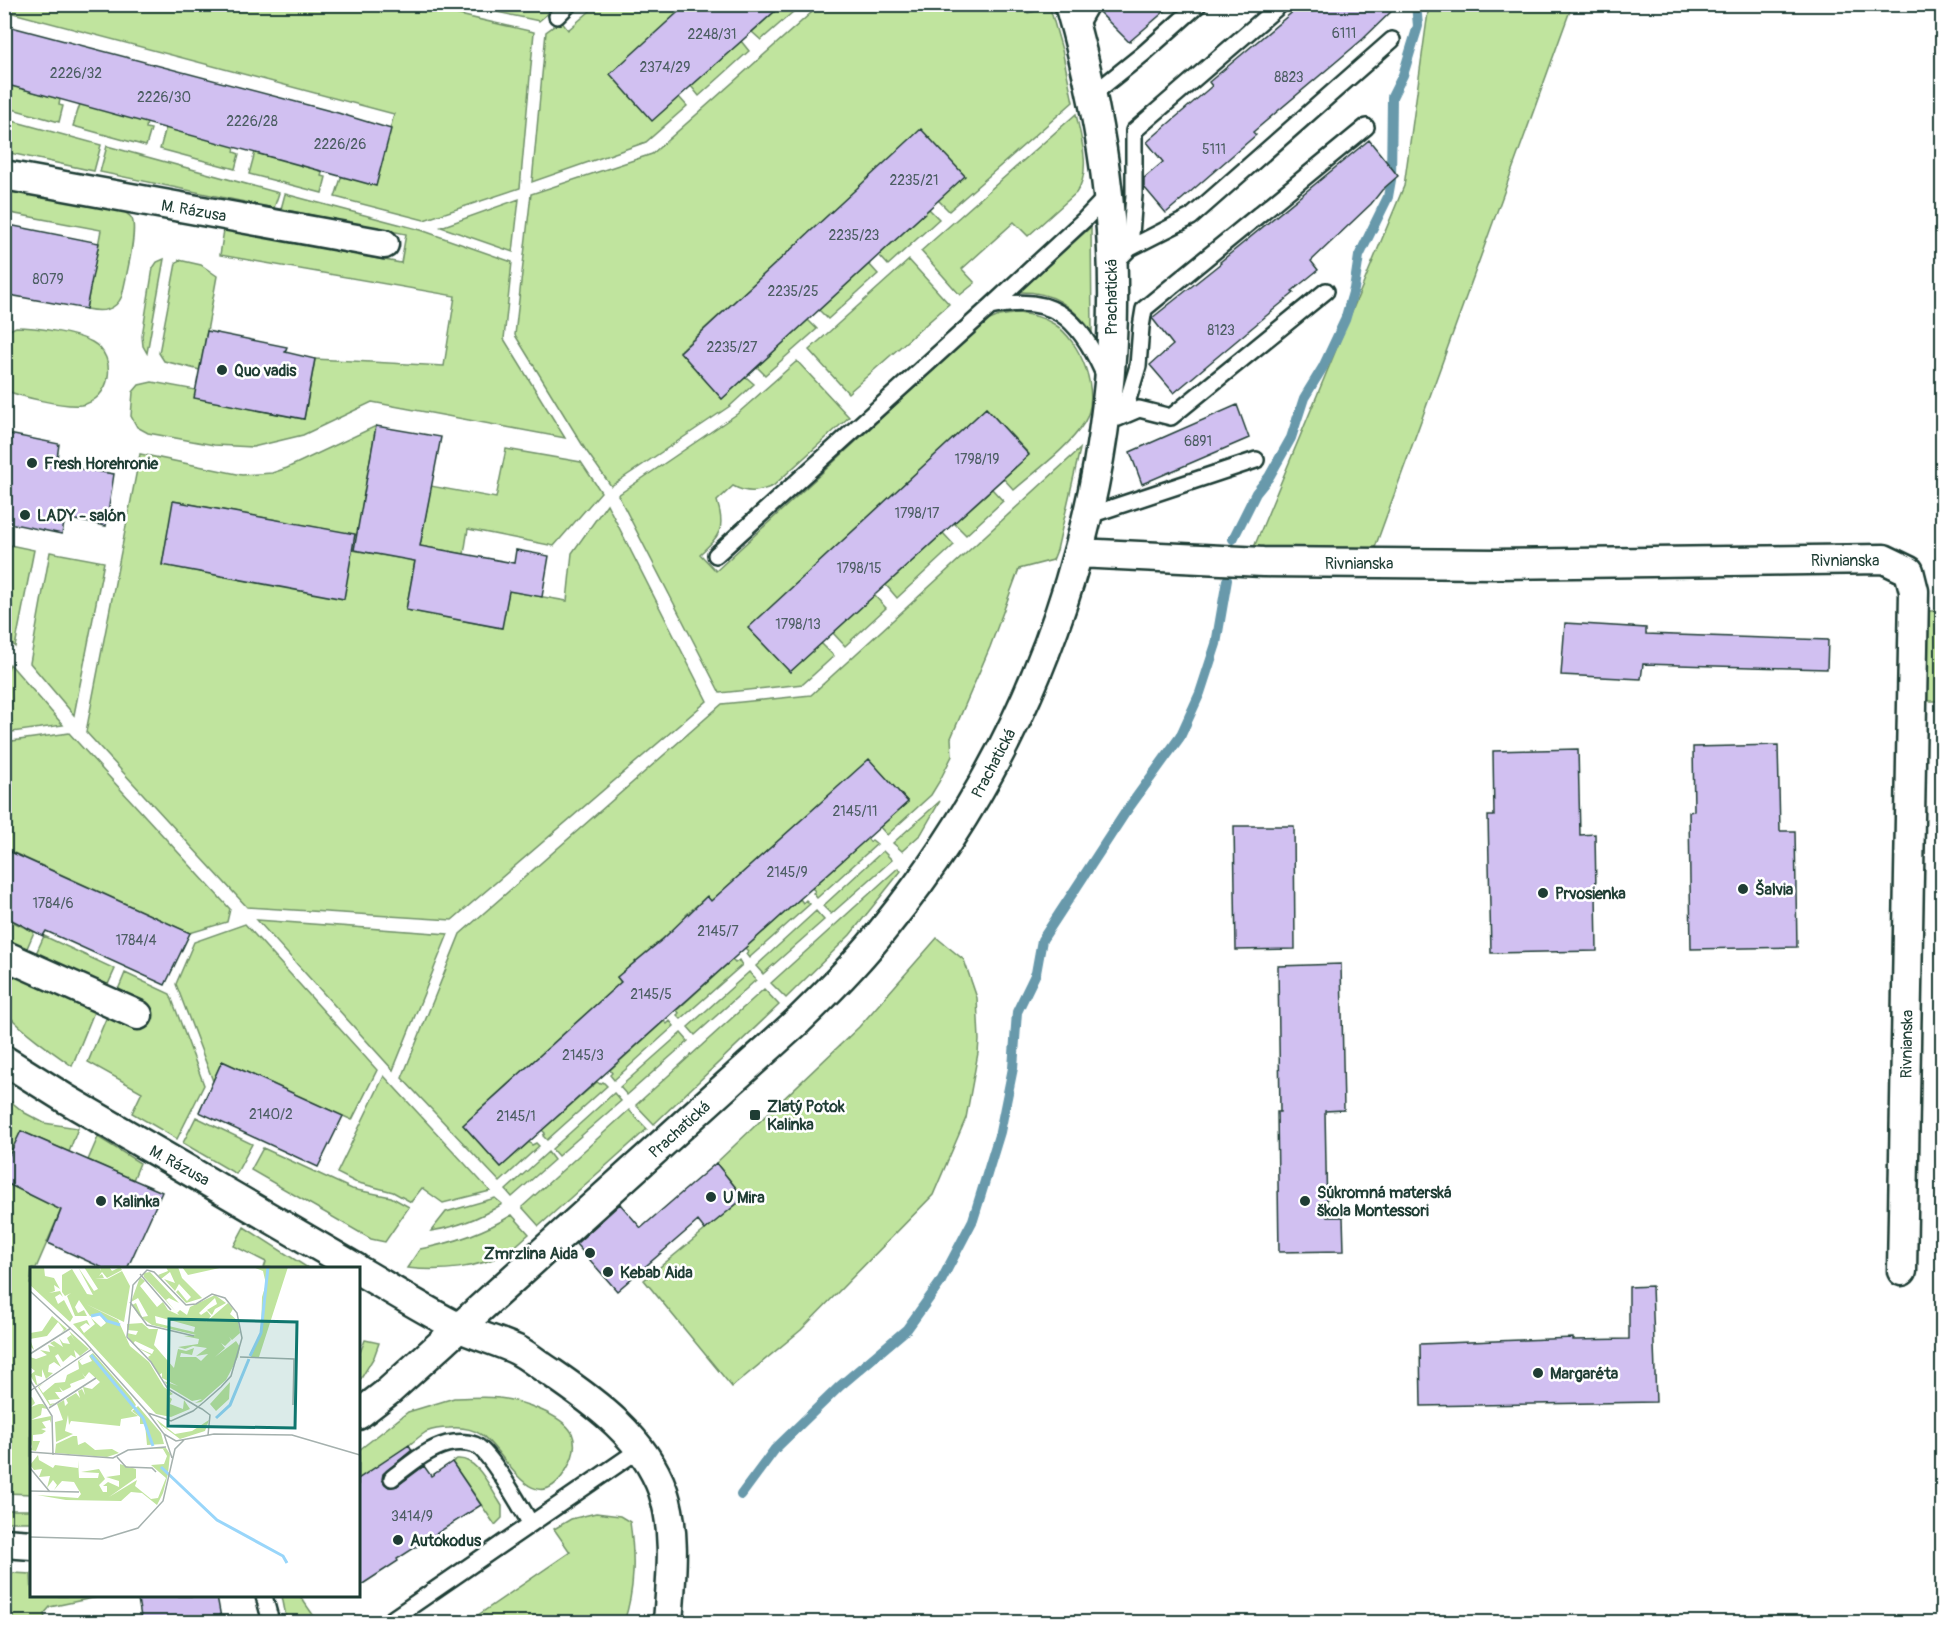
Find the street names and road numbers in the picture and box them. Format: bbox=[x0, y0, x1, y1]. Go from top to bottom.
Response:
street label: M. Rázusa bbox=[160, 195, 228, 227]
street label: Prachatická bbox=[1102, 259, 1122, 335]
street label: Rivnianska bbox=[1811, 551, 1879, 571]
street label: Rivnianska bbox=[1325, 554, 1393, 574]
street label: Prachatická bbox=[967, 725, 1021, 802]
street label: Rivnianska bbox=[1896, 1010, 1918, 1079]
street label: Prachatická bbox=[645, 1097, 715, 1163]
street label: M. Rázusa bbox=[146, 1141, 213, 1191]

